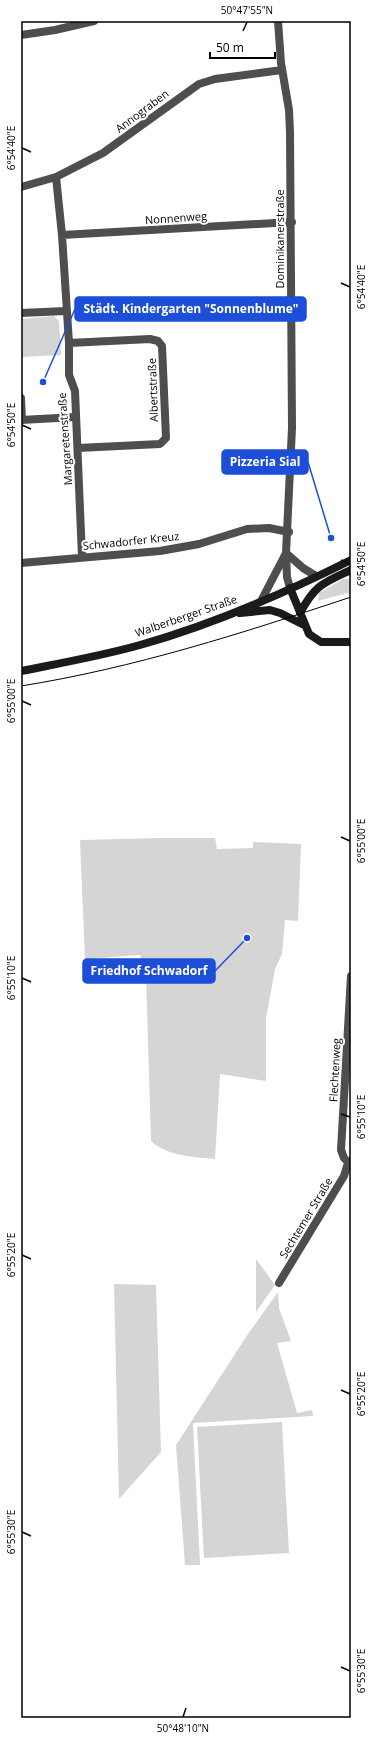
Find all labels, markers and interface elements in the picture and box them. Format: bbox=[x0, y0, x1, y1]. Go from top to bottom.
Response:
text: 50°47'55"N bbox=[221, 3, 273, 17]
scale bar bbox=[210, 34, 275, 60]
text: 50 m bbox=[216, 39, 244, 56]
street label: Annograben bbox=[112, 86, 171, 136]
text: 6°54'40"E bbox=[4, 126, 18, 170]
street label: Dominikanerstraße bbox=[272, 189, 287, 289]
street label: Nonnenweg bbox=[145, 208, 207, 227]
text: 6°54'40"E bbox=[354, 265, 368, 309]
callout: Städt. Kindergarten "Sonnenblume" bbox=[75, 297, 306, 321]
text: Städt. Kindergarten "Sonnenblume" bbox=[84, 300, 298, 317]
street label: Albertstraße bbox=[144, 358, 161, 422]
street label: Margaretenstraße bbox=[54, 392, 75, 486]
text: 6°54'50"E bbox=[4, 403, 18, 447]
callout: Pizzeria Sial bbox=[222, 450, 308, 474]
text: Pizzeria Sial bbox=[230, 453, 300, 470]
street label: Schwadorfer Kreuz bbox=[82, 528, 180, 553]
text: 6°54'50"E bbox=[354, 542, 368, 586]
street label: Walberberger Straße bbox=[133, 591, 239, 640]
text: 6°55'00"E bbox=[4, 679, 18, 723]
text: 6°55'00"E bbox=[354, 819, 368, 863]
text: 6°55'10"E bbox=[4, 956, 18, 1000]
callout: Friedhof Schwadorf bbox=[83, 959, 215, 983]
text: Friedhof Schwadorf bbox=[91, 962, 209, 979]
street label: Flechtenweg bbox=[325, 1038, 344, 1102]
text: 6°55'10"E bbox=[354, 1095, 368, 1139]
street label: Sechtemer Straße bbox=[276, 1175, 336, 1261]
text: 6°55'20"E bbox=[4, 1233, 18, 1277]
text: 6°55'20"E bbox=[354, 1372, 368, 1416]
text: 6°55'30"E bbox=[4, 1510, 18, 1554]
text: 6°55'30"E bbox=[354, 1649, 368, 1693]
text: 50°48'10"N bbox=[157, 1721, 209, 1735]

